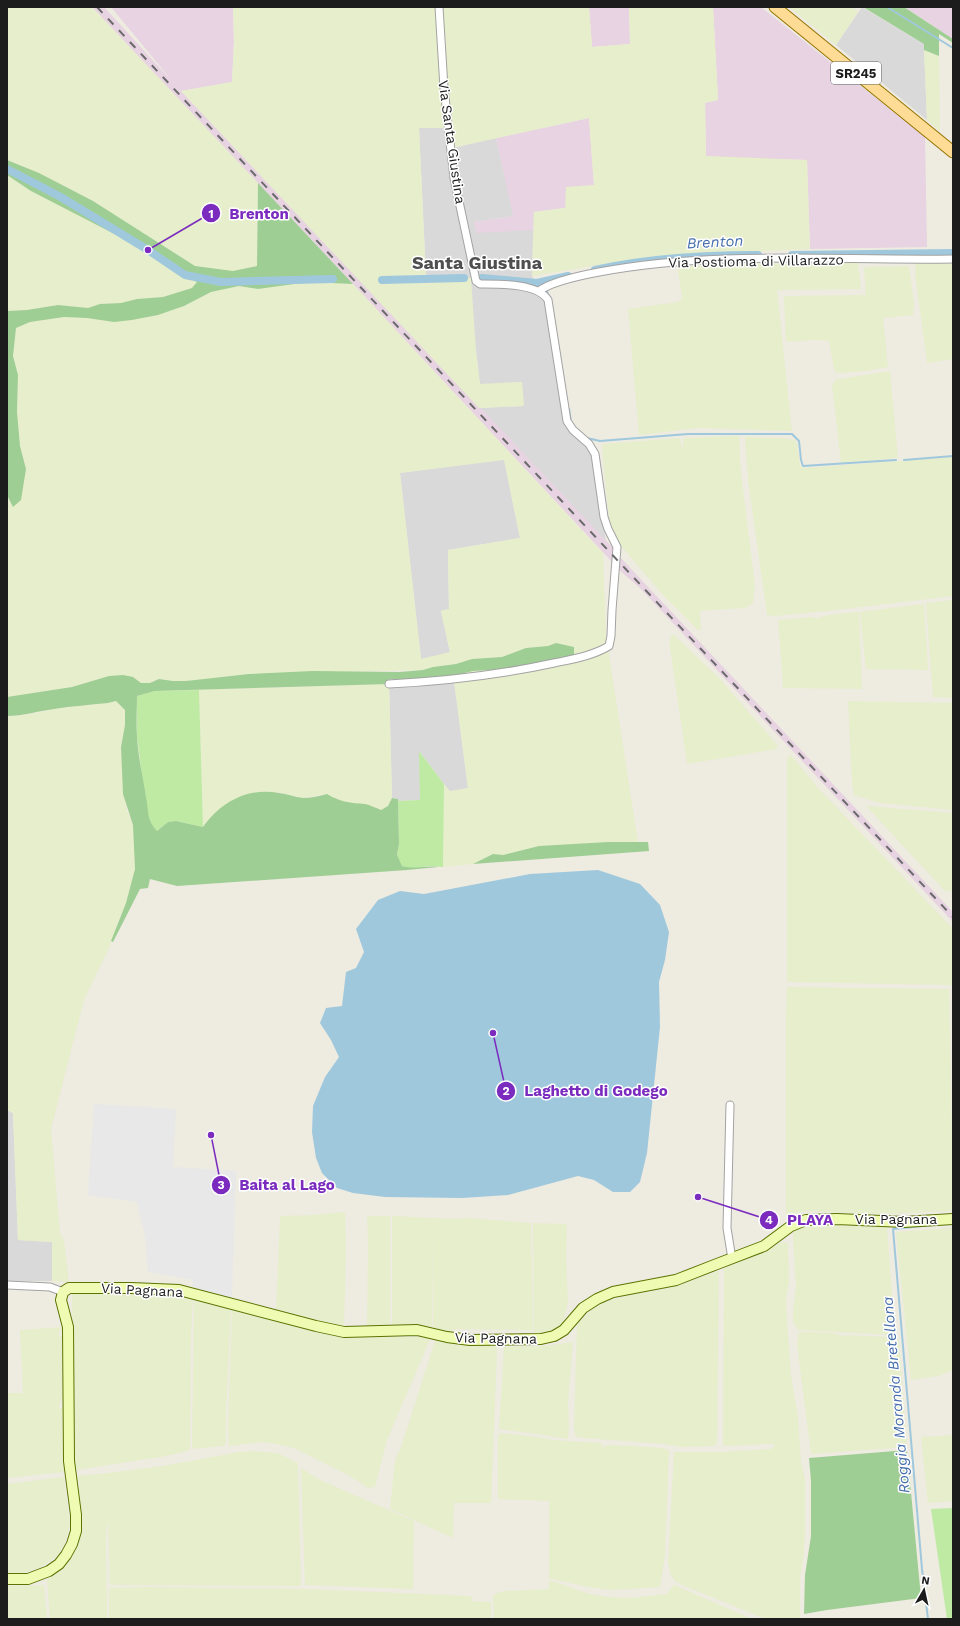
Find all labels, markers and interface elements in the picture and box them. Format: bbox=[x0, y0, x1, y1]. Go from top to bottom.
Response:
road number: SR245 bbox=[831, 62, 881, 84]
street label: Via Santa Giustina bbox=[435, 79, 469, 205]
callout: Brenton bbox=[201, 200, 296, 227]
text: Brenton bbox=[229, 205, 289, 223]
text: 1 bbox=[208, 207, 214, 221]
water label: Brenton bbox=[686, 232, 744, 252]
street label: Via Postioma di Villarazzo bbox=[668, 251, 844, 271]
district label: Santa Giustina bbox=[412, 252, 543, 273]
callout: Laghetto di Godego bbox=[496, 1077, 676, 1104]
text: Laghetto di Godego bbox=[524, 1082, 668, 1100]
text: 2 bbox=[502, 1084, 510, 1098]
callout: Baita al Lago bbox=[211, 1172, 343, 1199]
text: Baita al Lago bbox=[239, 1176, 335, 1194]
text: 3 bbox=[217, 1178, 225, 1192]
callout: PLAYA bbox=[759, 1206, 841, 1233]
text: PLAYA bbox=[787, 1211, 834, 1229]
street label: Via Pagnana bbox=[855, 1211, 937, 1227]
text: 4 bbox=[765, 1213, 773, 1227]
street label: Via Pagnana bbox=[101, 1280, 184, 1300]
water label: Roggia Moranda Bretellona bbox=[878, 1296, 914, 1494]
street label: Via Pagnana bbox=[455, 1329, 537, 1347]
north arrow bbox=[904, 1570, 944, 1610]
text: N bbox=[920, 1574, 931, 1588]

